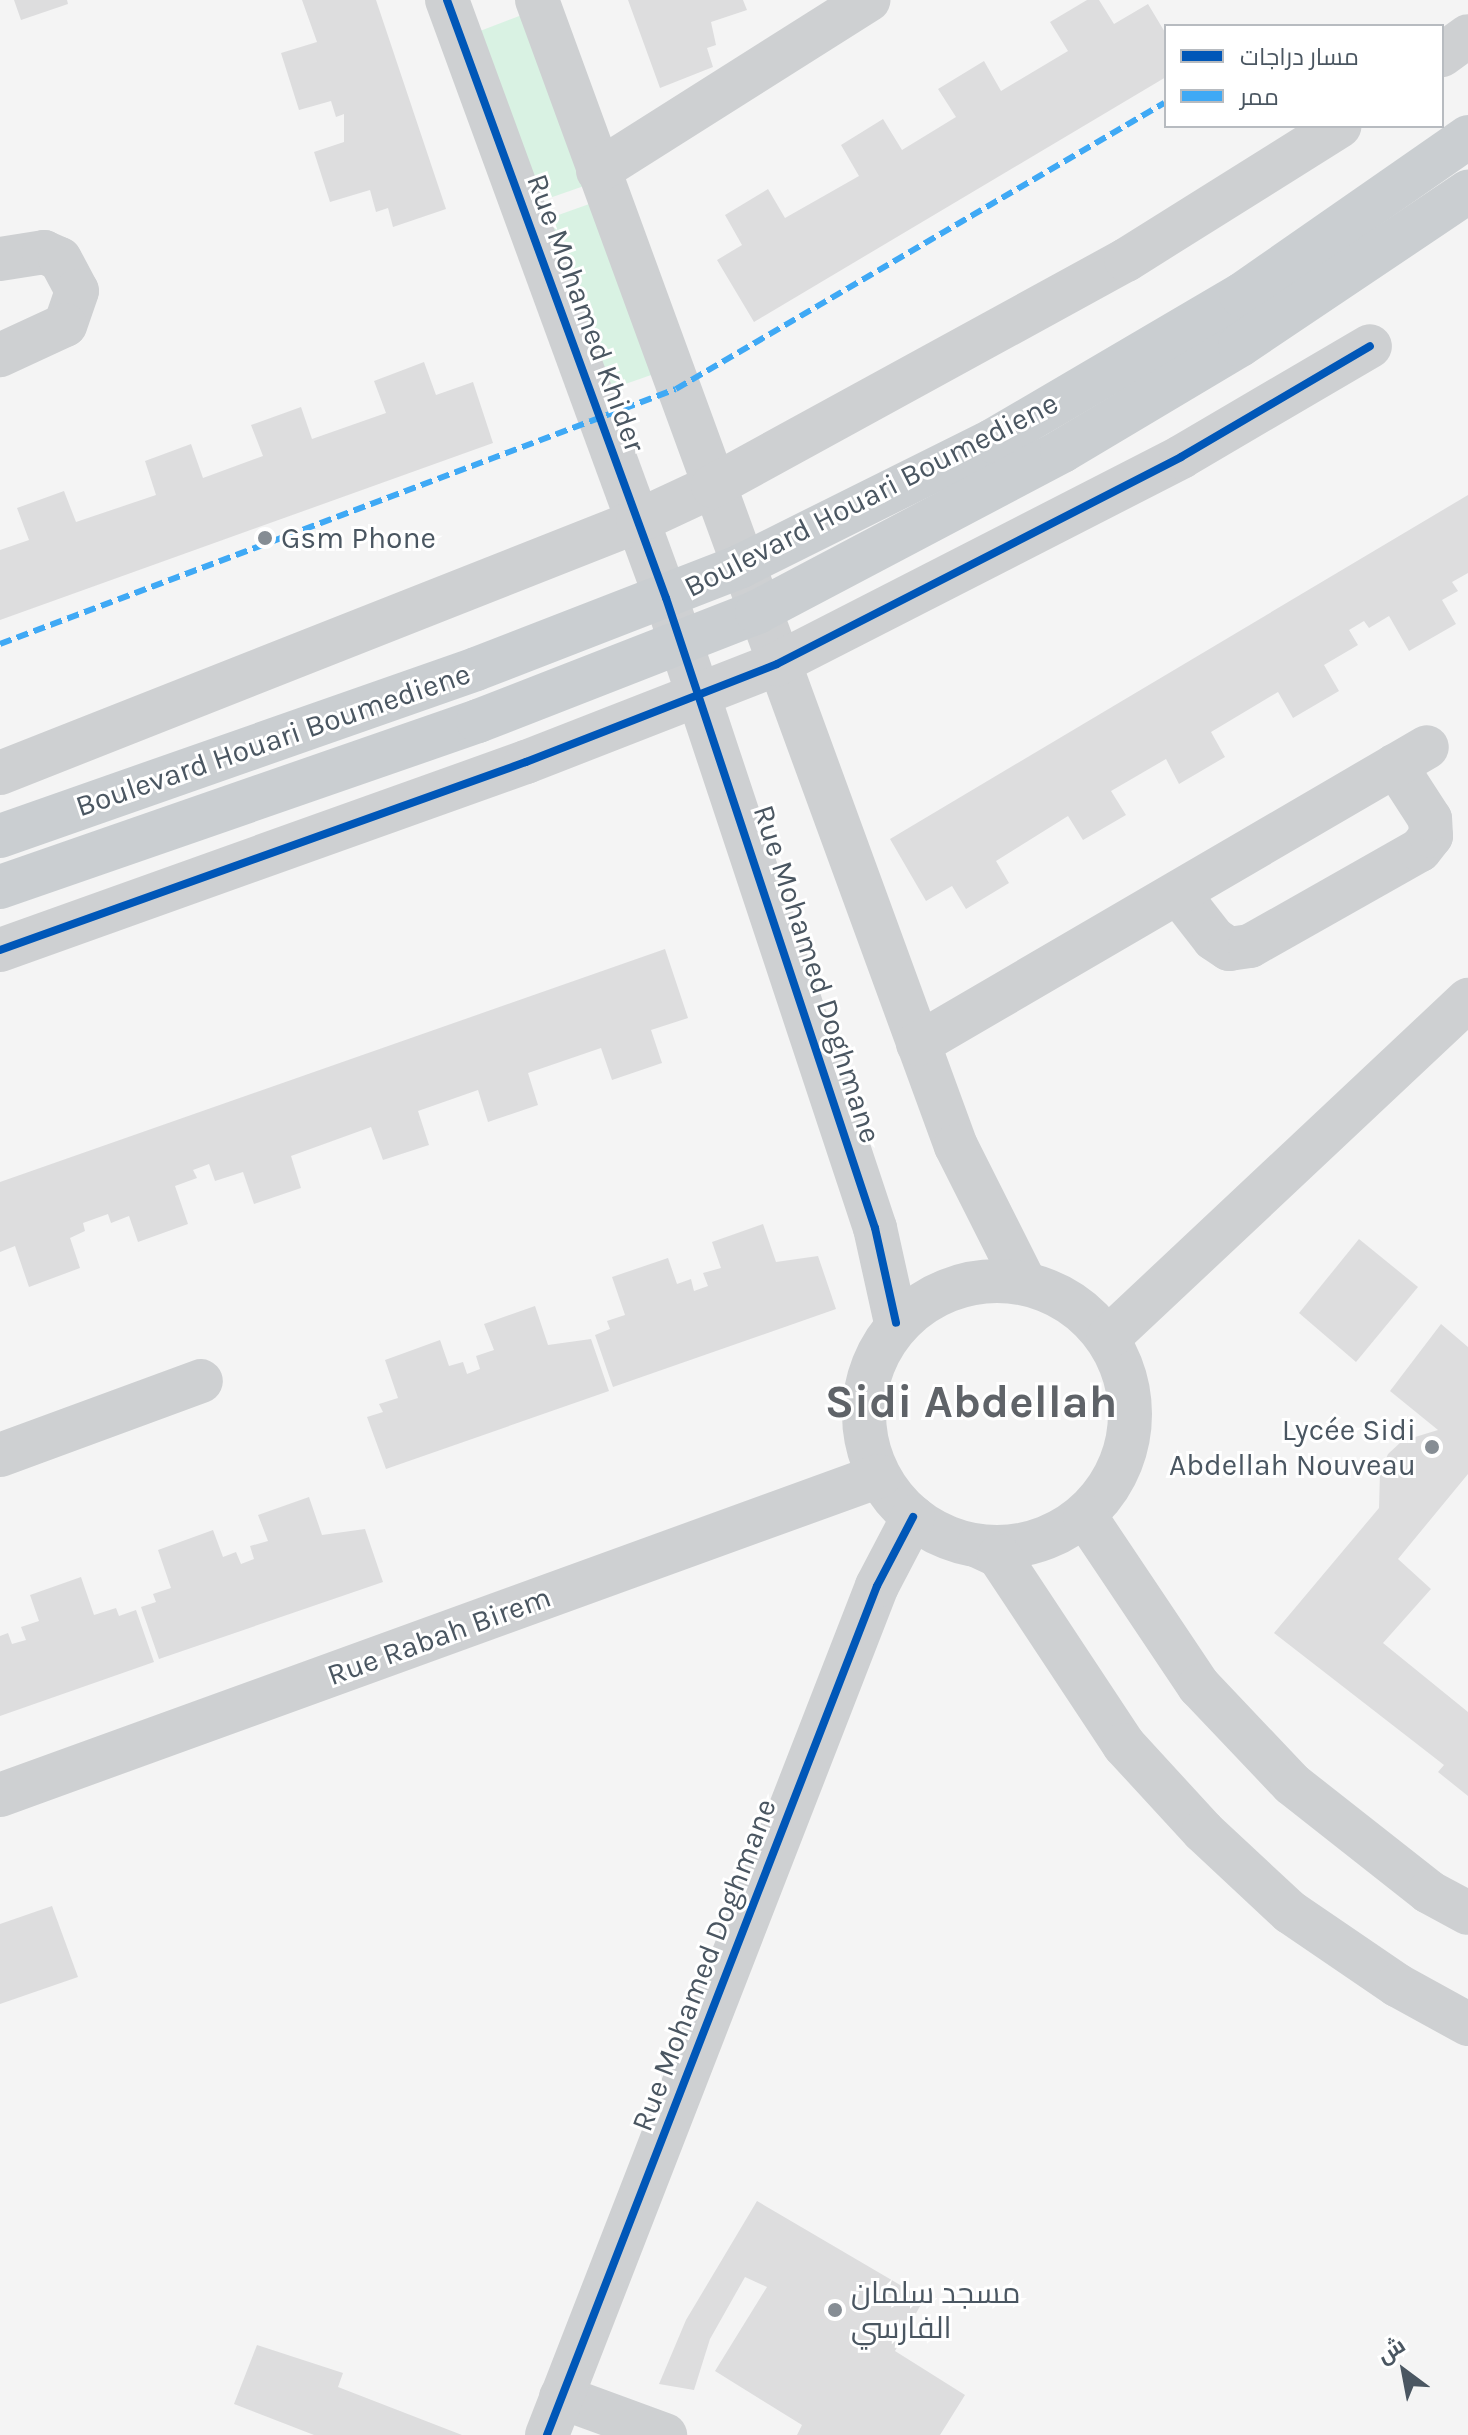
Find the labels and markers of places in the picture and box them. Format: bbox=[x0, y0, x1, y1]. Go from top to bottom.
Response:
place label: Gsm Phone bbox=[281, 520, 436, 556]
marker: Gsm Phone bbox=[256, 529, 274, 547]
place label: Lycée Sidi Abdellah Nouveau bbox=[1169, 1412, 1416, 1482]
marker: Lycée Sidi Abdellah Nouveau bbox=[1423, 1438, 1441, 1456]
place label: مسجد سلمان الفارسي bbox=[851, 2275, 1020, 2346]
marker: مسجد سلمان الفارسي bbox=[826, 2301, 844, 2319]

